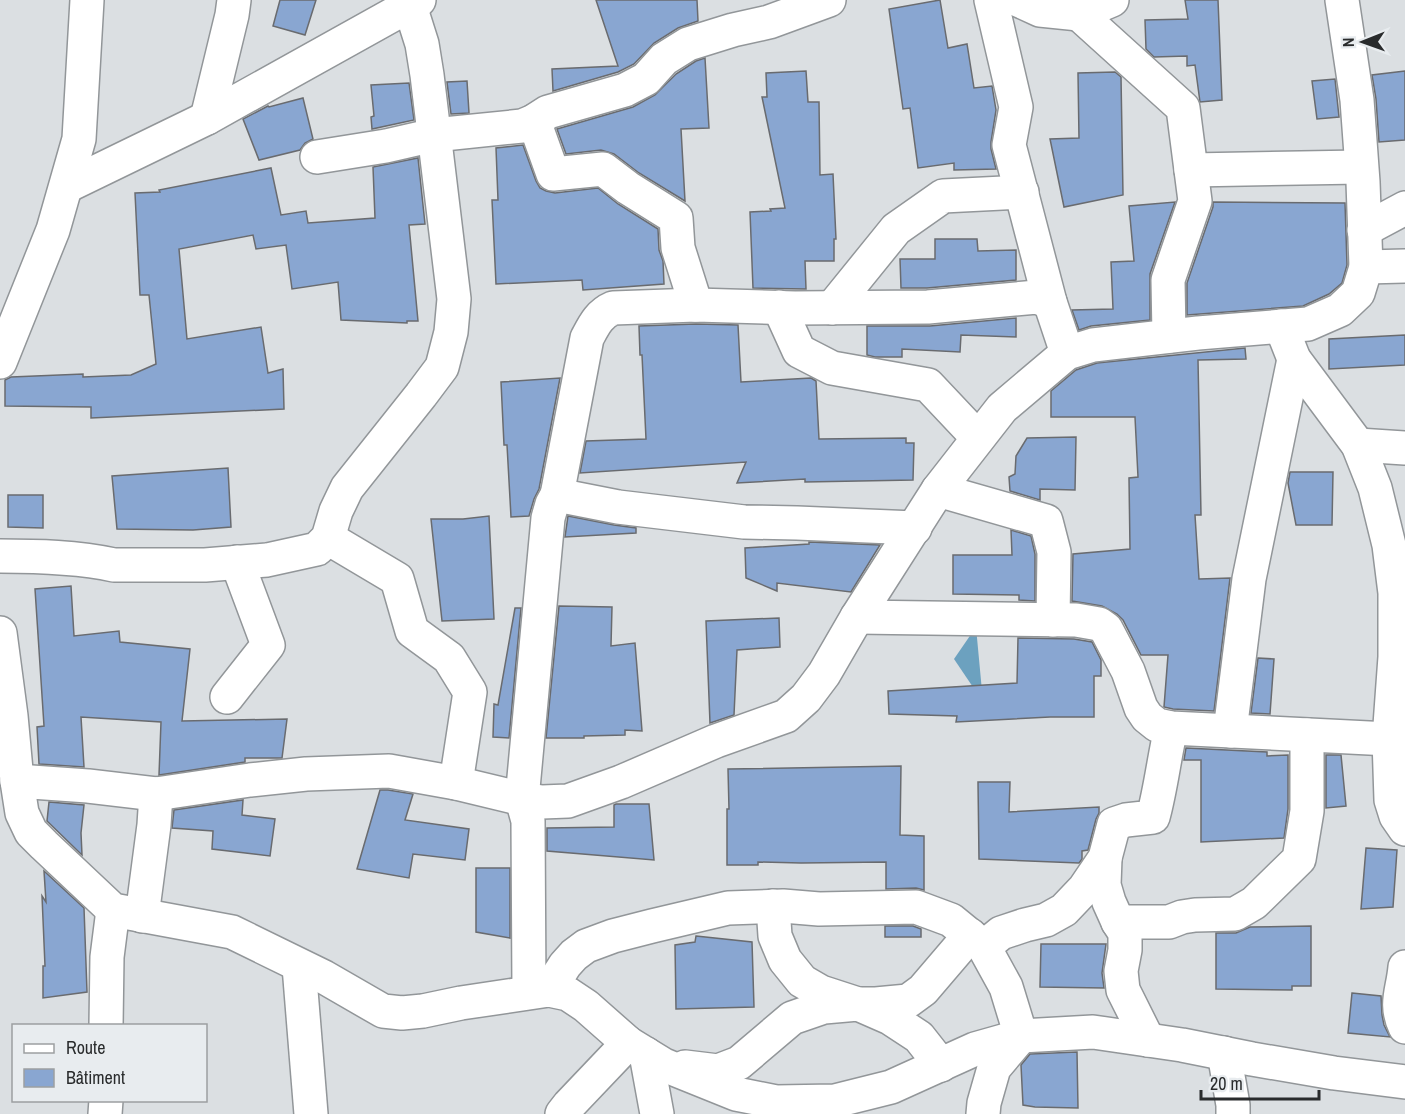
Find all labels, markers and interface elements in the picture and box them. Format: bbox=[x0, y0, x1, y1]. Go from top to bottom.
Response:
north arrow bbox=[1333, 12, 1393, 72]
text: N bbox=[1337, 37, 1359, 47]
legend bbox=[12, 1024, 207, 1102]
text: Route bbox=[66, 1035, 105, 1060]
scale bar bbox=[1201, 1063, 1320, 1101]
text: Bâtiment bbox=[66, 1065, 125, 1090]
text: 20 m bbox=[1210, 1071, 1243, 1096]

